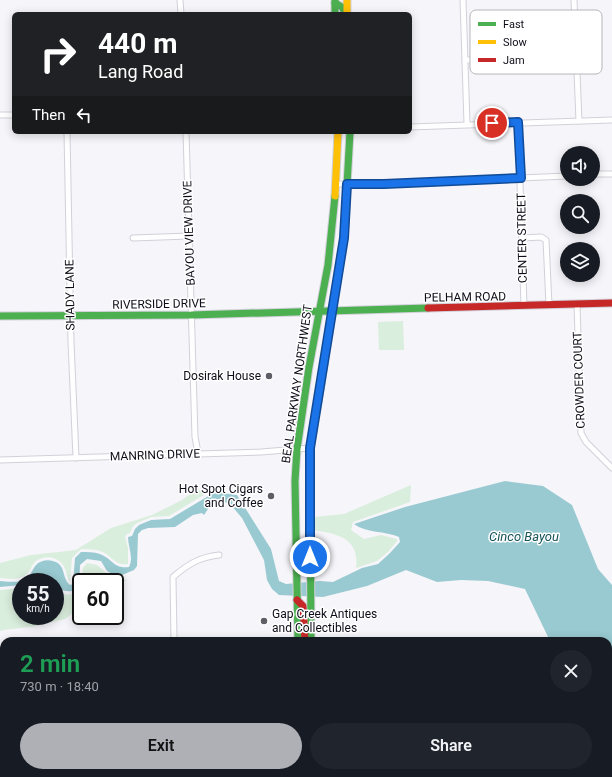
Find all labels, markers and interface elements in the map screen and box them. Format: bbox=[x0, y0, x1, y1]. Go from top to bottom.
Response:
legend bbox=[470, 10, 602, 74]
text: Fast bbox=[503, 18, 525, 31]
text: 440 m bbox=[98, 27, 177, 60]
icon: right bbox=[32, 28, 84, 80]
text: Slow bbox=[503, 36, 527, 49]
text: Jam bbox=[503, 54, 525, 67]
text: Lang Road bbox=[98, 61, 183, 82]
icon: left bbox=[73, 104, 95, 126]
text: Then bbox=[32, 106, 65, 124]
pin bbox=[475, 106, 509, 140]
icon: arrive bbox=[481, 112, 503, 134]
map controls bbox=[560, 146, 600, 282]
button: sound bbox=[560, 146, 600, 186]
street label: BAYOU VIEW DRIVE bbox=[180, 180, 198, 286]
street label: CENTER STREET bbox=[514, 193, 530, 283]
button: search bbox=[560, 194, 600, 234]
button: layers bbox=[560, 242, 600, 282]
street label: SHADY LANE bbox=[62, 259, 78, 331]
street label: PELHAM ROAD bbox=[424, 289, 506, 305]
street label: RIVERSIDE DRIVE bbox=[112, 296, 206, 312]
street label: BEAL PARKWAY NORTHWEST bbox=[279, 304, 315, 464]
street label: CROWDER COURT bbox=[570, 331, 588, 429]
place label: Dosirak House bbox=[183, 369, 261, 383]
marker: Dosirak House bbox=[264, 371, 274, 381]
street label: MANRING DRIVE bbox=[110, 446, 201, 464]
place label: Hot Spot Cigars and Coffee bbox=[179, 482, 263, 510]
marker: Hot Spot Cigars and Coffee bbox=[266, 491, 276, 501]
water label: Cinco Bayou bbox=[489, 529, 559, 544]
position arrow bbox=[289, 536, 331, 578]
speed limit sign: 60 bbox=[72, 573, 124, 625]
text: 55 bbox=[27, 582, 49, 606]
text: km/h bbox=[26, 603, 50, 614]
place label: Gap Creek Antiques and Collectibles bbox=[272, 607, 377, 635]
marker: Gap Creek Antiques and Collectibles bbox=[259, 616, 269, 626]
text: 2 min bbox=[20, 650, 80, 678]
button: close bbox=[550, 650, 592, 692]
text: 730 m · 18:40 bbox=[20, 679, 99, 694]
button: Exit bbox=[20, 723, 302, 769]
button: Share bbox=[310, 723, 592, 769]

